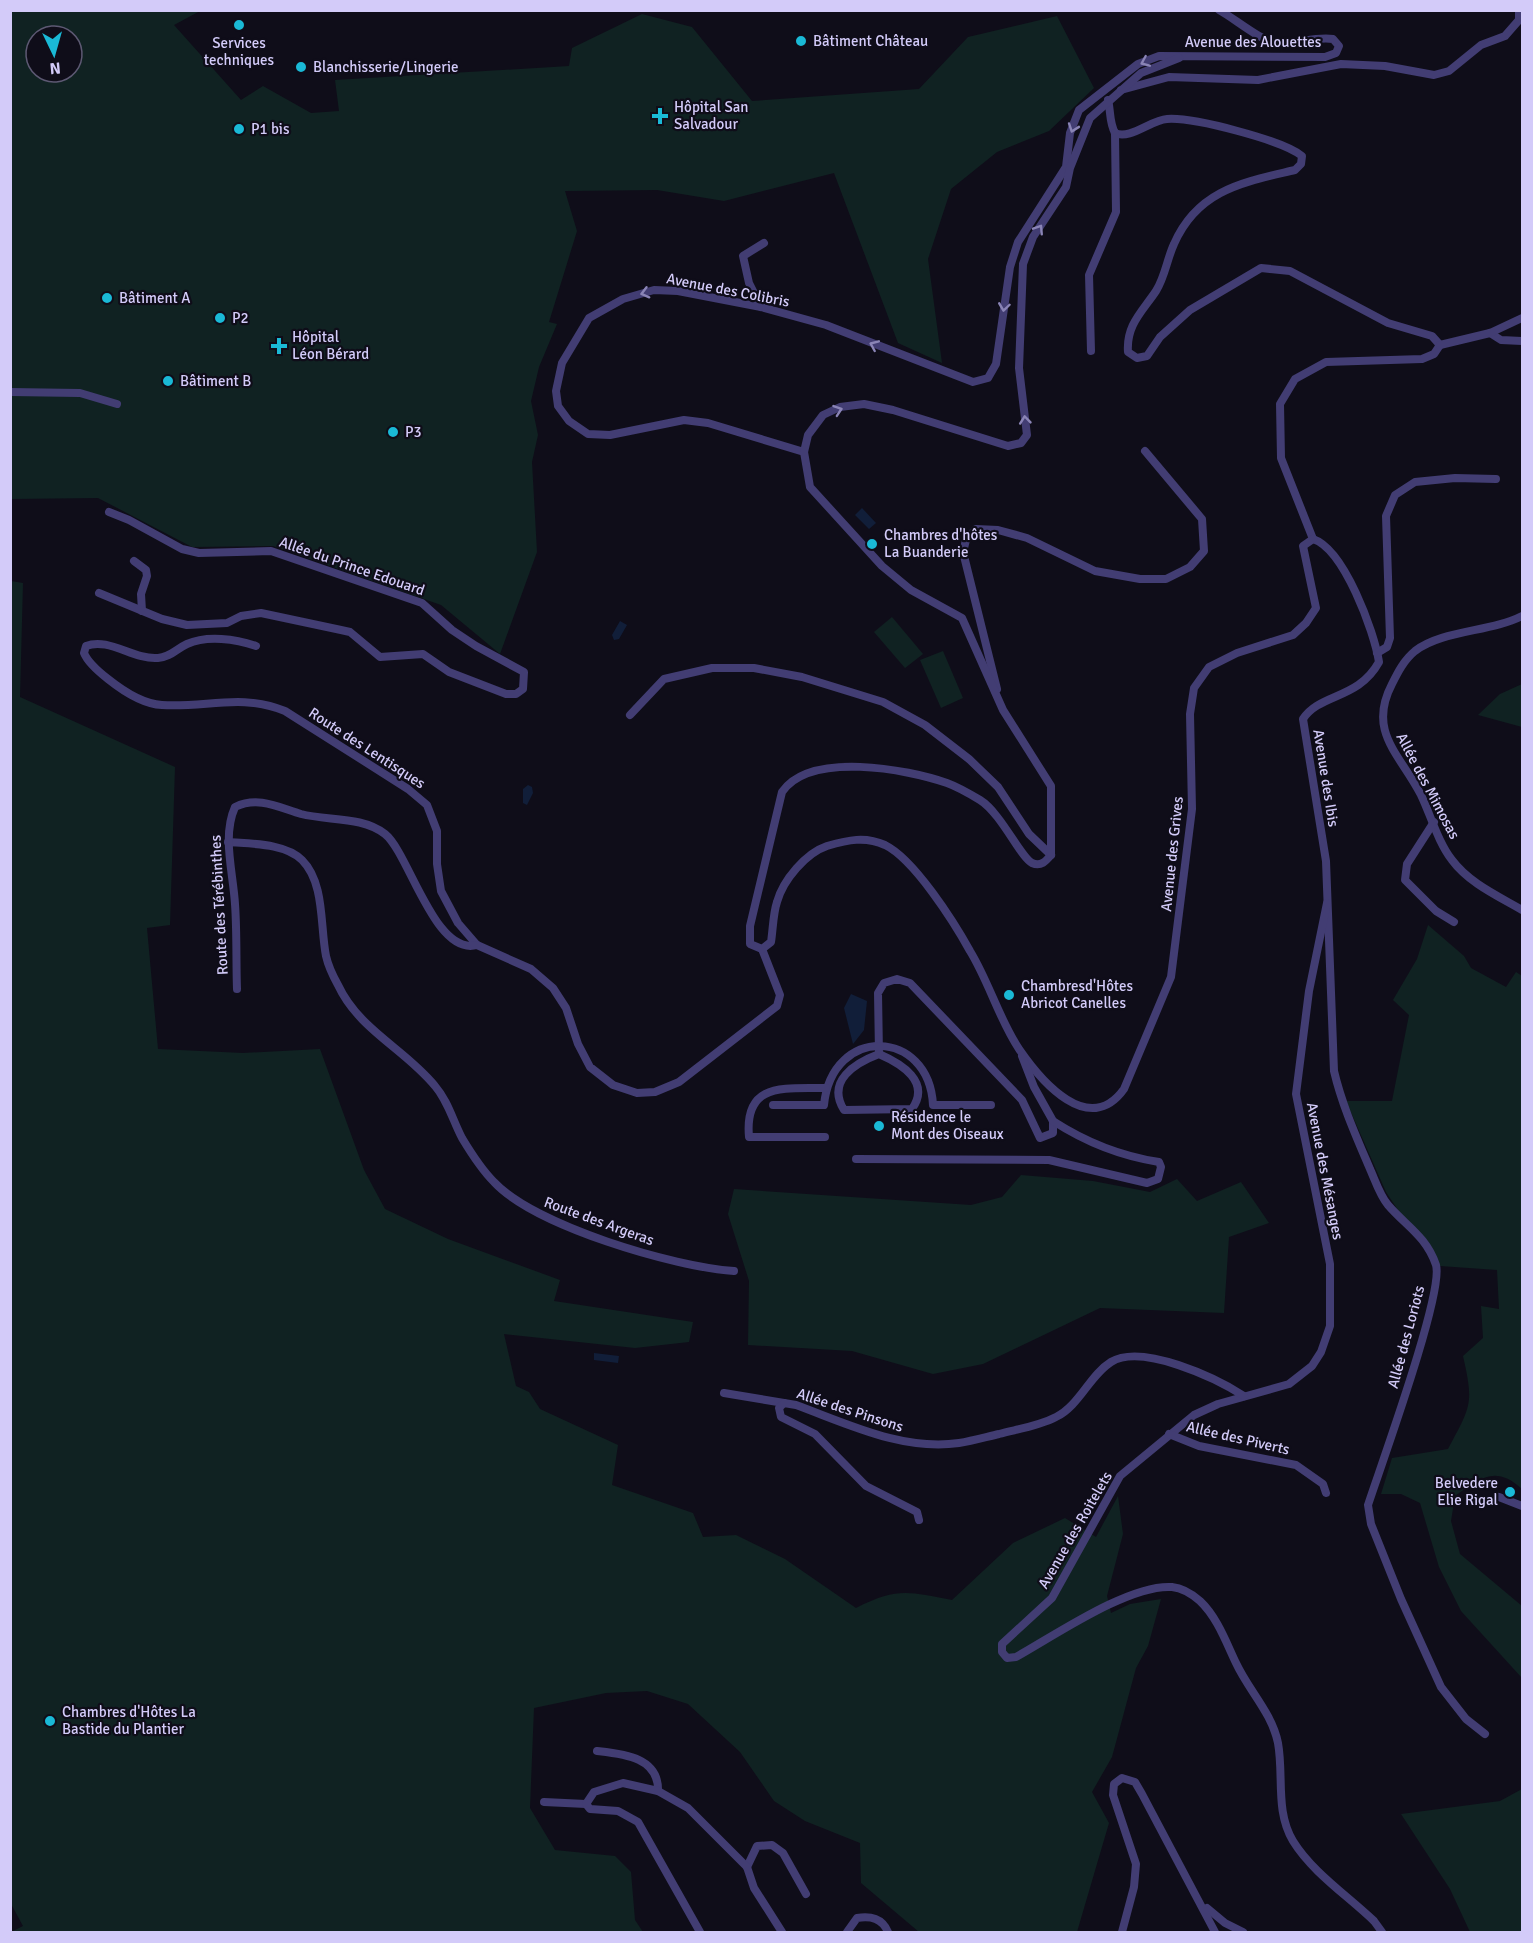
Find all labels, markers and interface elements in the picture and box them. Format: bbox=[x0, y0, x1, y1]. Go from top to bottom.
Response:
marker: Services techniques bbox=[232, 18, 246, 32]
north arrow bbox=[24, 24, 84, 84]
place label: Bâtiment Château bbox=[813, 32, 928, 50]
street label: Avenue des Alouettes bbox=[1185, 33, 1322, 51]
place label: Services techniques bbox=[204, 34, 275, 69]
marker: Bâtiment Château bbox=[794, 34, 808, 48]
one-way arrow bbox=[1140, 54, 1151, 66]
text: N bbox=[49, 57, 62, 78]
place label: Blanchisserie/Lingerie bbox=[313, 58, 459, 76]
marker: Blanchisserie/Lingerie bbox=[294, 60, 308, 74]
place label: Hôpital San Salvadour bbox=[674, 98, 749, 133]
marker: Hôpital San Salvadour bbox=[651, 107, 669, 125]
place label: P1 bis bbox=[251, 120, 290, 138]
marker: P1 bis bbox=[232, 122, 246, 136]
one-way arrow bbox=[1067, 122, 1080, 133]
one-way arrow bbox=[1032, 225, 1043, 236]
street label: Avenue des Colibris bbox=[665, 269, 791, 311]
one-way arrow bbox=[641, 286, 651, 298]
place label: Bâtiment A bbox=[119, 289, 190, 307]
marker: Bâtiment A bbox=[100, 291, 114, 305]
one-way arrow bbox=[999, 302, 1011, 311]
place label: P2 bbox=[232, 309, 249, 327]
marker: P2 bbox=[213, 311, 227, 325]
place label: Hôpital Léon Bérard bbox=[292, 328, 369, 363]
marker: Hôpital Léon Bérard bbox=[270, 337, 288, 355]
one-way arrow bbox=[869, 340, 880, 352]
place label: Bâtiment B bbox=[180, 372, 251, 390]
marker: Bâtiment B bbox=[161, 374, 175, 388]
one-way arrow bbox=[832, 404, 842, 417]
one-way arrow bbox=[1019, 415, 1032, 424]
place label: P3 bbox=[405, 423, 422, 441]
marker: P3 bbox=[386, 425, 400, 439]
place label: Chambres d'hôtes La Buanderie bbox=[884, 526, 998, 561]
street label: Allée du Prince Edouard bbox=[277, 533, 427, 599]
marker: Chambres d'hôtes La Buanderie bbox=[865, 537, 879, 551]
street label: Route des Lentisques bbox=[305, 704, 429, 793]
street label: Avenue des Ibis bbox=[1309, 728, 1343, 828]
street label: Allée des Mimosas bbox=[1392, 730, 1464, 843]
street label: Avenue des Grives bbox=[1157, 795, 1187, 912]
street label: Route des Térébinthes bbox=[206, 834, 232, 975]
place label: Chambresd'Hôtes Abricot Canelles bbox=[1021, 977, 1133, 1012]
marker: Chambresd'Hôtes Abricot Canelles bbox=[1002, 988, 1016, 1002]
street label: Avenue des Mésanges bbox=[1303, 1101, 1347, 1242]
place label: Résidence le Mont des Oiseaux bbox=[891, 1108, 1004, 1143]
marker: Résidence le Mont des Oiseaux bbox=[872, 1119, 886, 1133]
street label: Route des Argeras bbox=[542, 1193, 657, 1249]
street label: Allée des Loriots bbox=[1384, 1283, 1428, 1390]
street label: Allée des Pinsons bbox=[794, 1384, 906, 1436]
street label: Allée des Piverts bbox=[1185, 1417, 1292, 1459]
street label: Avenue des Roitelets bbox=[1034, 1468, 1116, 1592]
place label: Belvedere Elie Rigal bbox=[1435, 1474, 1498, 1509]
marker: Belvedere Elie Rigal bbox=[1503, 1485, 1517, 1499]
place label: Chambres d'Hôtes La Bastide du Plantier bbox=[62, 1703, 196, 1738]
marker: Chambres d'Hôtes La Bastide du Plantier bbox=[43, 1714, 57, 1728]

